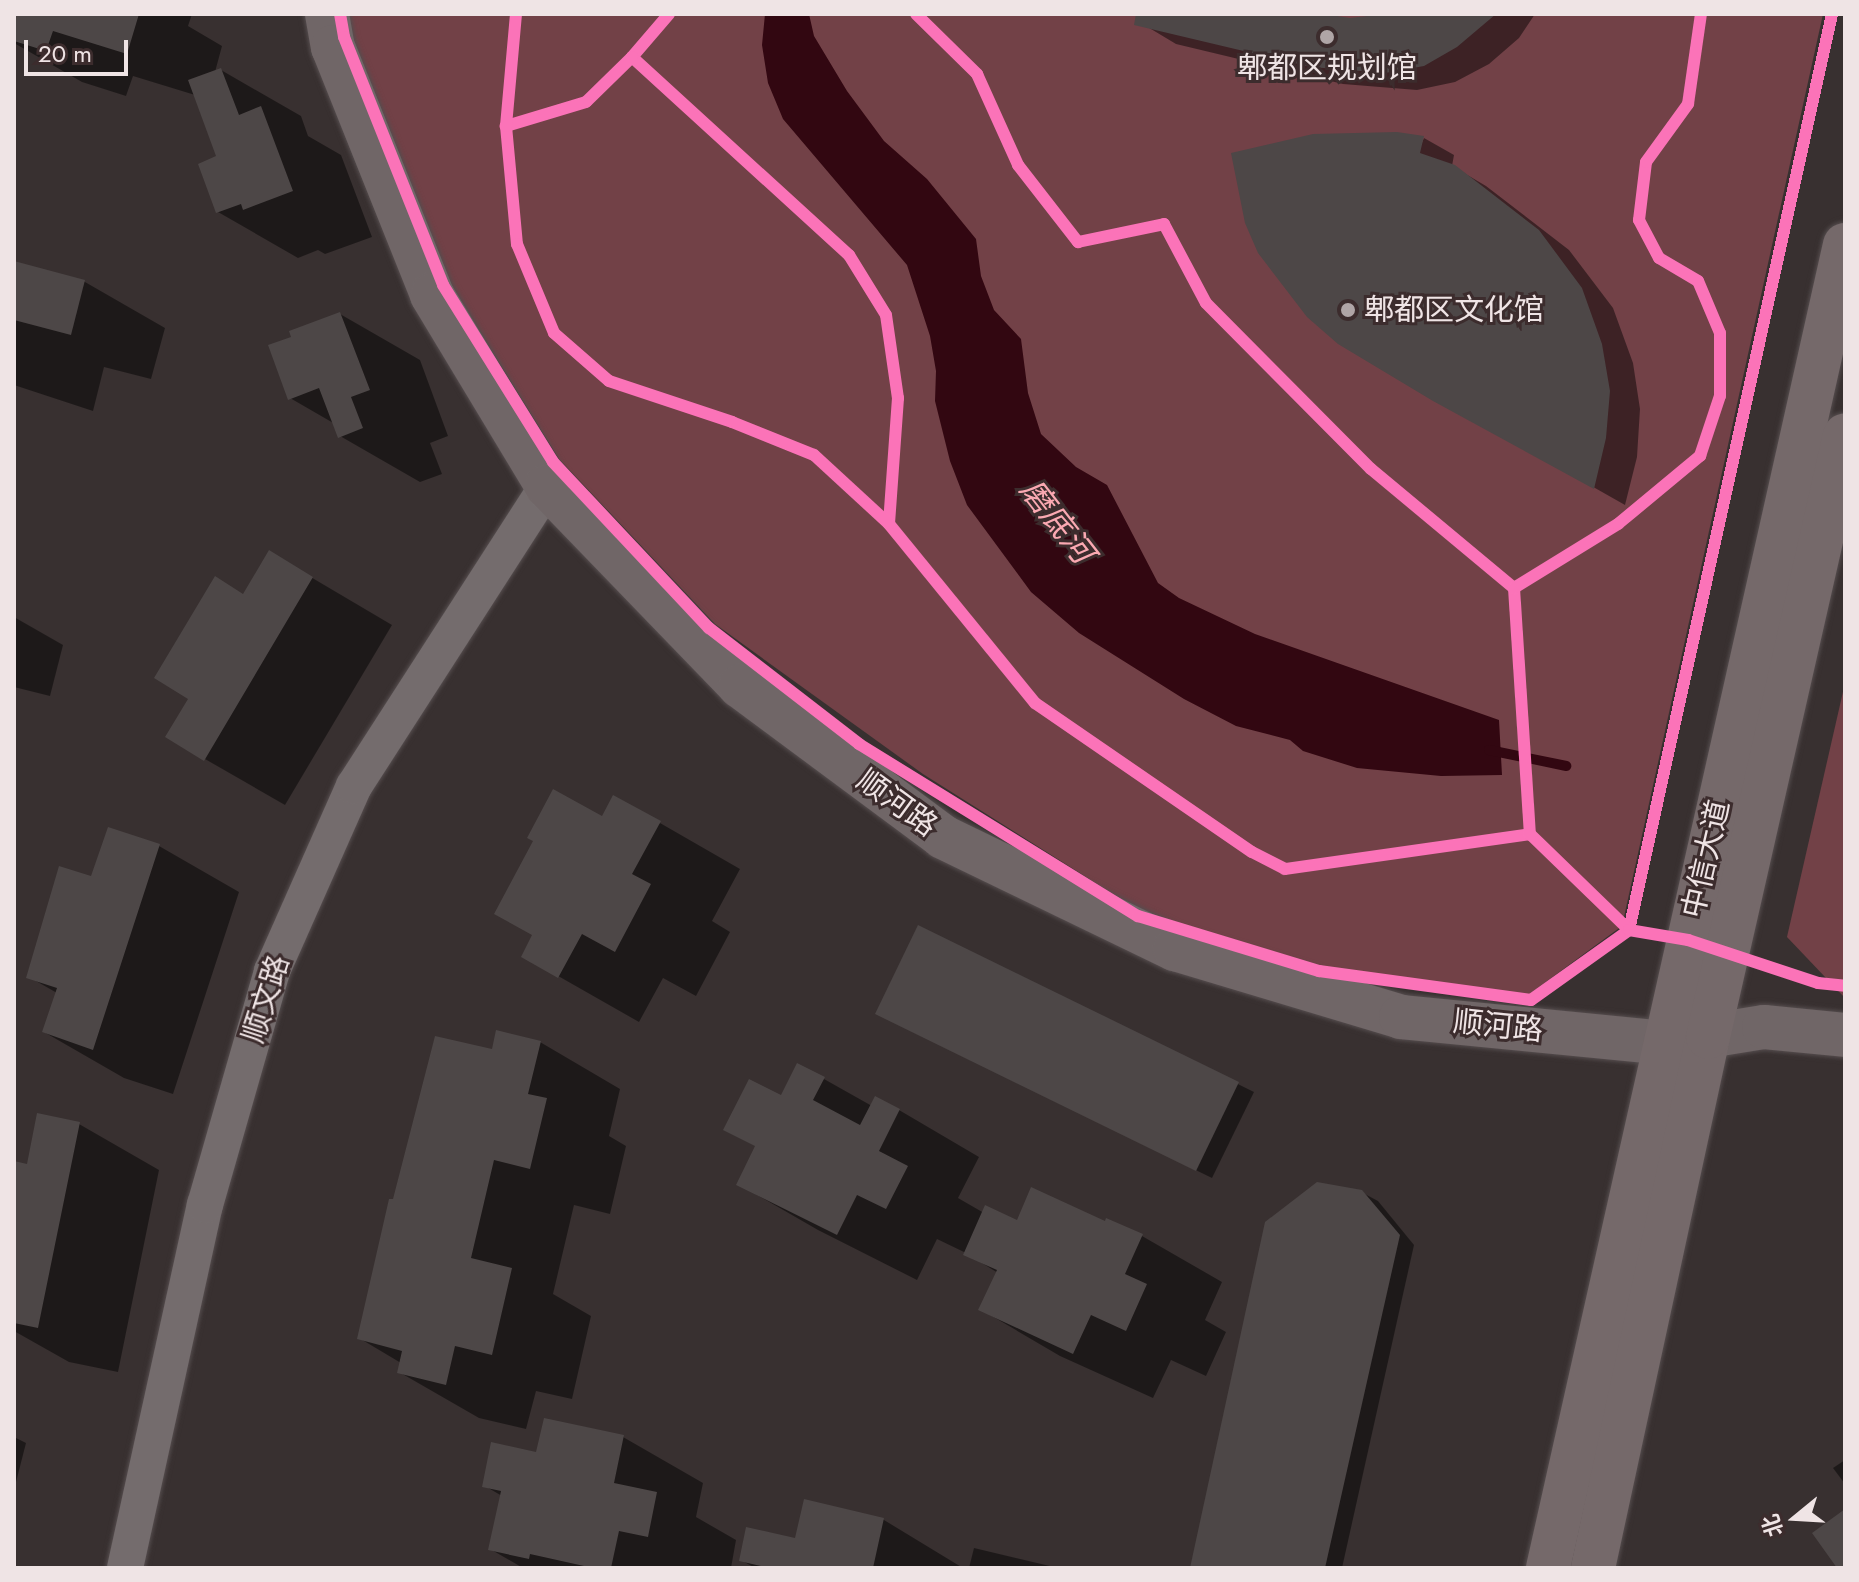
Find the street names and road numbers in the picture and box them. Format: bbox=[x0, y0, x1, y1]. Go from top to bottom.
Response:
street label: 顺河路 bbox=[850, 762, 944, 844]
street label: 中信大道 bbox=[1675, 796, 1737, 922]
street label: 顺文路 bbox=[235, 951, 297, 1047]
street label: 顺河路 bbox=[1451, 1003, 1545, 1049]

